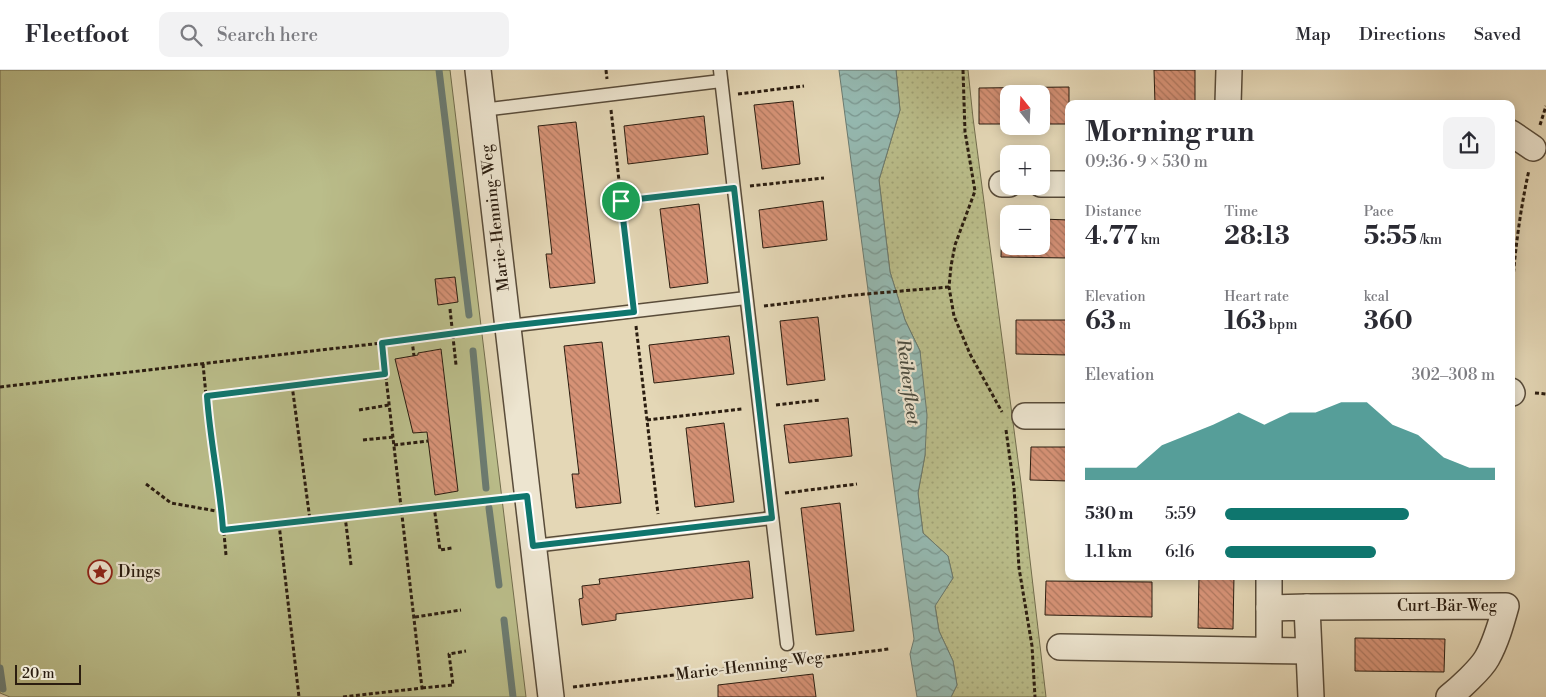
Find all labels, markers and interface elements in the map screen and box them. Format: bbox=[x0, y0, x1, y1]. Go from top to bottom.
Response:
search box bbox=[159, 12, 509, 57]
text: Fleetfoot bbox=[25, 20, 129, 50]
icon: search bbox=[177, 21, 205, 49]
text: Search here bbox=[217, 23, 318, 47]
text: Map bbox=[1295, 23, 1331, 46]
text: Directions bbox=[1359, 23, 1446, 46]
text: Saved bbox=[1474, 23, 1521, 46]
north arrow bbox=[1000, 85, 1050, 135]
map controls bbox=[1000, 85, 1050, 255]
text: Morning run bbox=[1085, 115, 1254, 150]
button: share bbox=[1443, 117, 1495, 169]
street label: Marie-Henning-Weg bbox=[476, 143, 514, 292]
button: + bbox=[1000, 145, 1050, 195]
text: 09:36 · 9 × 530 m bbox=[1085, 152, 1208, 172]
pin bbox=[600, 180, 642, 222]
icon: arrive bbox=[607, 187, 635, 215]
text: Distance bbox=[1085, 203, 1142, 221]
text: Time bbox=[1224, 203, 1258, 221]
text: Pace bbox=[1364, 203, 1394, 221]
button: − bbox=[1000, 205, 1050, 255]
text: 4.77 bbox=[1085, 221, 1138, 252]
text: 28:13 bbox=[1224, 221, 1290, 252]
text: 5:55 bbox=[1364, 221, 1417, 252]
text: km bbox=[1138, 231, 1160, 249]
text: /km bbox=[1417, 231, 1442, 249]
text: Elevation bbox=[1085, 288, 1146, 306]
text: Heart rate bbox=[1224, 288, 1289, 306]
text: kcal bbox=[1364, 288, 1389, 306]
text: 63 bbox=[1085, 306, 1116, 337]
text: 163 bbox=[1224, 306, 1266, 337]
text: 360 bbox=[1364, 306, 1413, 337]
text: m bbox=[1116, 316, 1131, 334]
text: bpm bbox=[1266, 316, 1297, 334]
water label: Reiherfleet bbox=[891, 337, 925, 427]
text: Elevation bbox=[1085, 365, 1154, 385]
text: 302–308 m bbox=[1412, 365, 1495, 385]
text: 530 m bbox=[1085, 504, 1133, 524]
text: 5:59 bbox=[1165, 504, 1196, 524]
text: 1.1 km bbox=[1085, 542, 1132, 562]
text: 6:16 bbox=[1165, 542, 1194, 562]
place icon: Dings bbox=[87, 559, 113, 585]
place label: Dings bbox=[118, 562, 161, 582]
street label: Curt-Bär-Weg bbox=[1397, 596, 1498, 616]
street label: Marie-Henning-Weg bbox=[675, 647, 824, 685]
scale bar bbox=[15, 662, 81, 685]
text: 20 m bbox=[22, 665, 54, 683]

